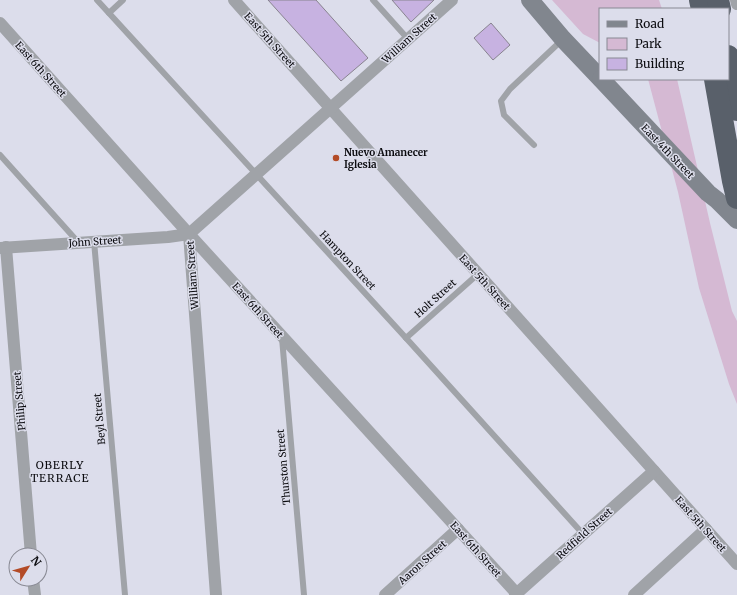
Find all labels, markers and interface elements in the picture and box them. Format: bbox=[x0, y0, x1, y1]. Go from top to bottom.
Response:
legend bbox=[599, 8, 729, 80]
street label: East 5th Street bbox=[241, 10, 298, 71]
street label: William Street bbox=[379, 10, 439, 67]
text: Road bbox=[635, 16, 664, 31]
text: Park bbox=[635, 36, 662, 51]
street label: East 6th Street bbox=[12, 39, 69, 100]
text: Building bbox=[635, 56, 685, 71]
street label: East 4th Street bbox=[638, 121, 697, 181]
place label: Nuevo Amanecer Iglesia bbox=[344, 146, 428, 171]
marker: Nuevo Amanecer Iglesia bbox=[331, 153, 341, 163]
street label: Hampton Street bbox=[317, 228, 378, 293]
street label: John Street bbox=[67, 233, 122, 250]
street label: William Street bbox=[184, 240, 201, 311]
street label: East 5th Street bbox=[456, 252, 513, 313]
street label: Holt Street bbox=[412, 276, 459, 320]
street label: East 6th Street bbox=[229, 280, 286, 341]
street label: Philip Street bbox=[10, 371, 29, 431]
street label: Beyl Street bbox=[91, 392, 108, 445]
street label: Thurston Street bbox=[274, 428, 293, 505]
district label: OBERLY TERRACE bbox=[30, 458, 90, 485]
street label: East 5th Street bbox=[672, 494, 729, 555]
street label: Redfield Street bbox=[554, 505, 615, 562]
street label: East 6th Street bbox=[447, 519, 504, 580]
street label: Aaron Street bbox=[395, 537, 449, 588]
north arrow bbox=[8, 547, 48, 587]
text: N bbox=[28, 553, 44, 569]

